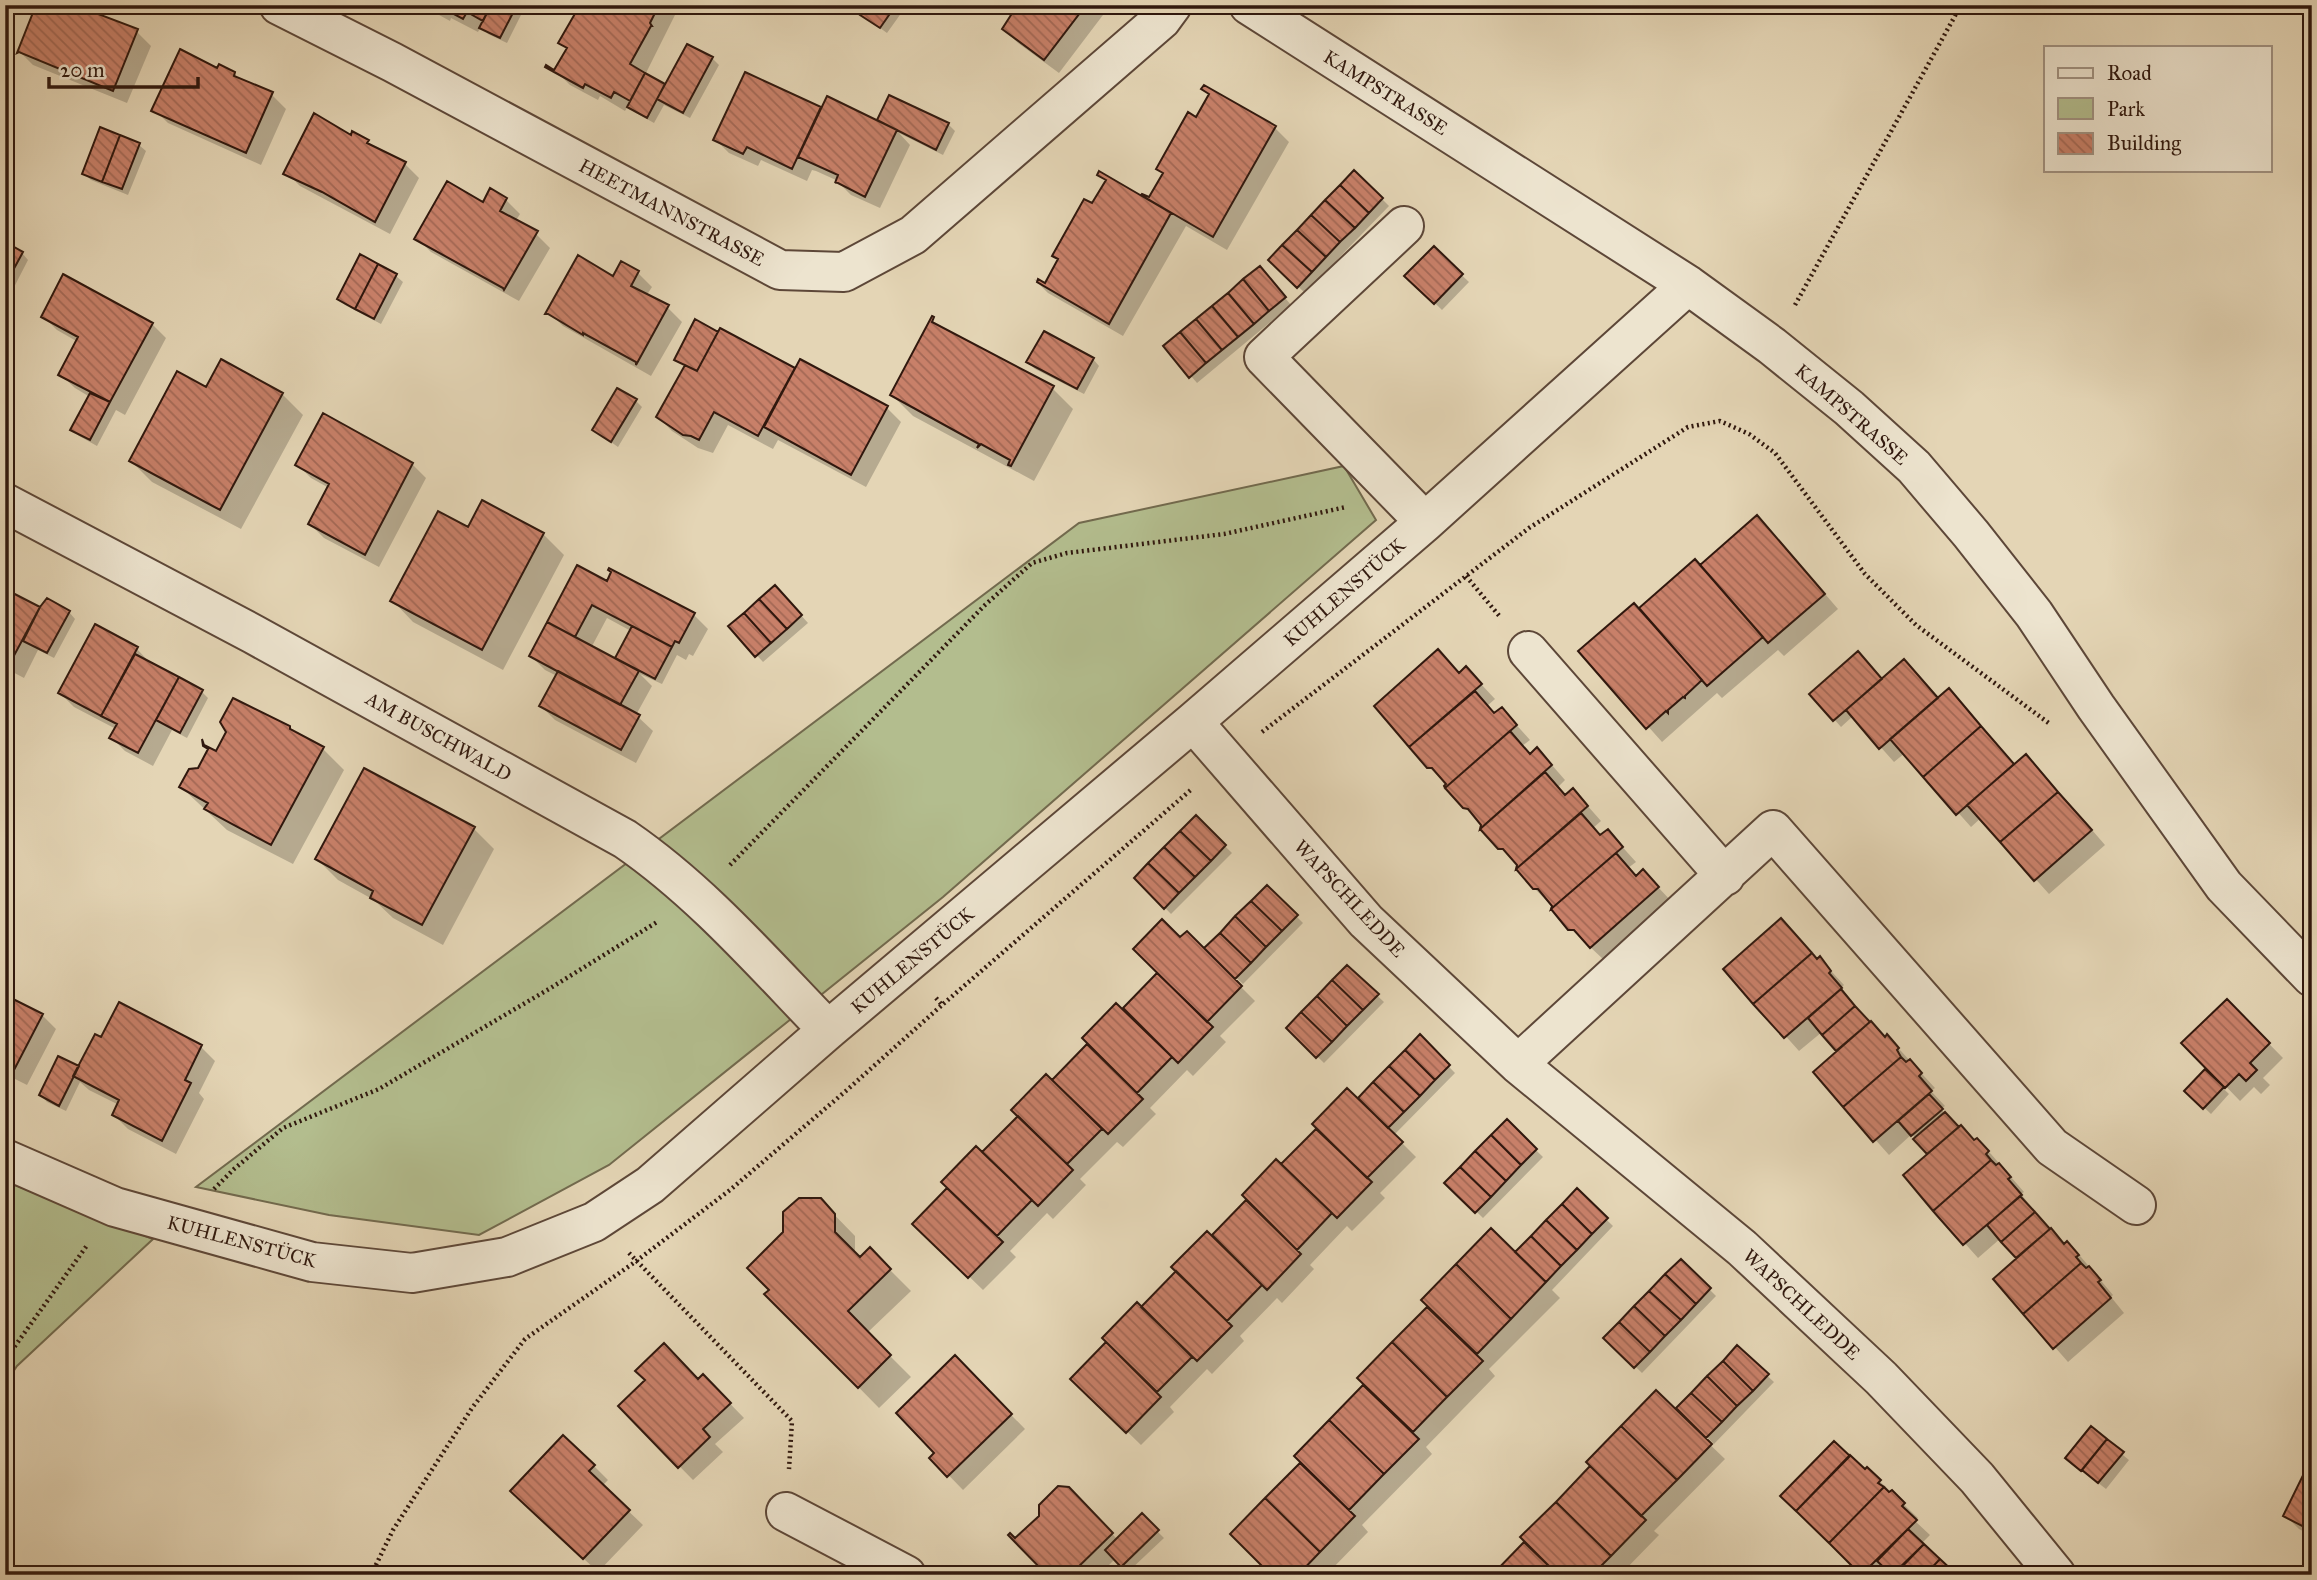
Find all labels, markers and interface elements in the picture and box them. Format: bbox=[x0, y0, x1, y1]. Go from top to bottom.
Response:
street label: KAMPSTRASSE bbox=[1319, 45, 1452, 140]
scale bar bbox=[49, 46, 198, 90]
legend bbox=[2044, 46, 2272, 172]
text: 20 m bbox=[60, 57, 105, 83]
text: Road bbox=[2107, 60, 2152, 86]
text: Park bbox=[2107, 96, 2145, 122]
text: Building bbox=[2107, 130, 2181, 156]
street label: HEETMANNSTRASSE bbox=[575, 154, 769, 271]
street label: KAMPSTRASSE bbox=[1790, 359, 1913, 470]
street label: KUHLENSTÜCK bbox=[1279, 533, 1410, 651]
street label: AM BUSCHWALD bbox=[361, 686, 516, 786]
street label: WAPSCHLEDDE bbox=[1289, 835, 1410, 962]
street label: KUHLENSTÜCK bbox=[846, 902, 979, 1019]
street label: KUHLENSTÜCK bbox=[165, 1211, 319, 1273]
street label: WAPSCHLEDDE bbox=[1738, 1244, 1865, 1365]

